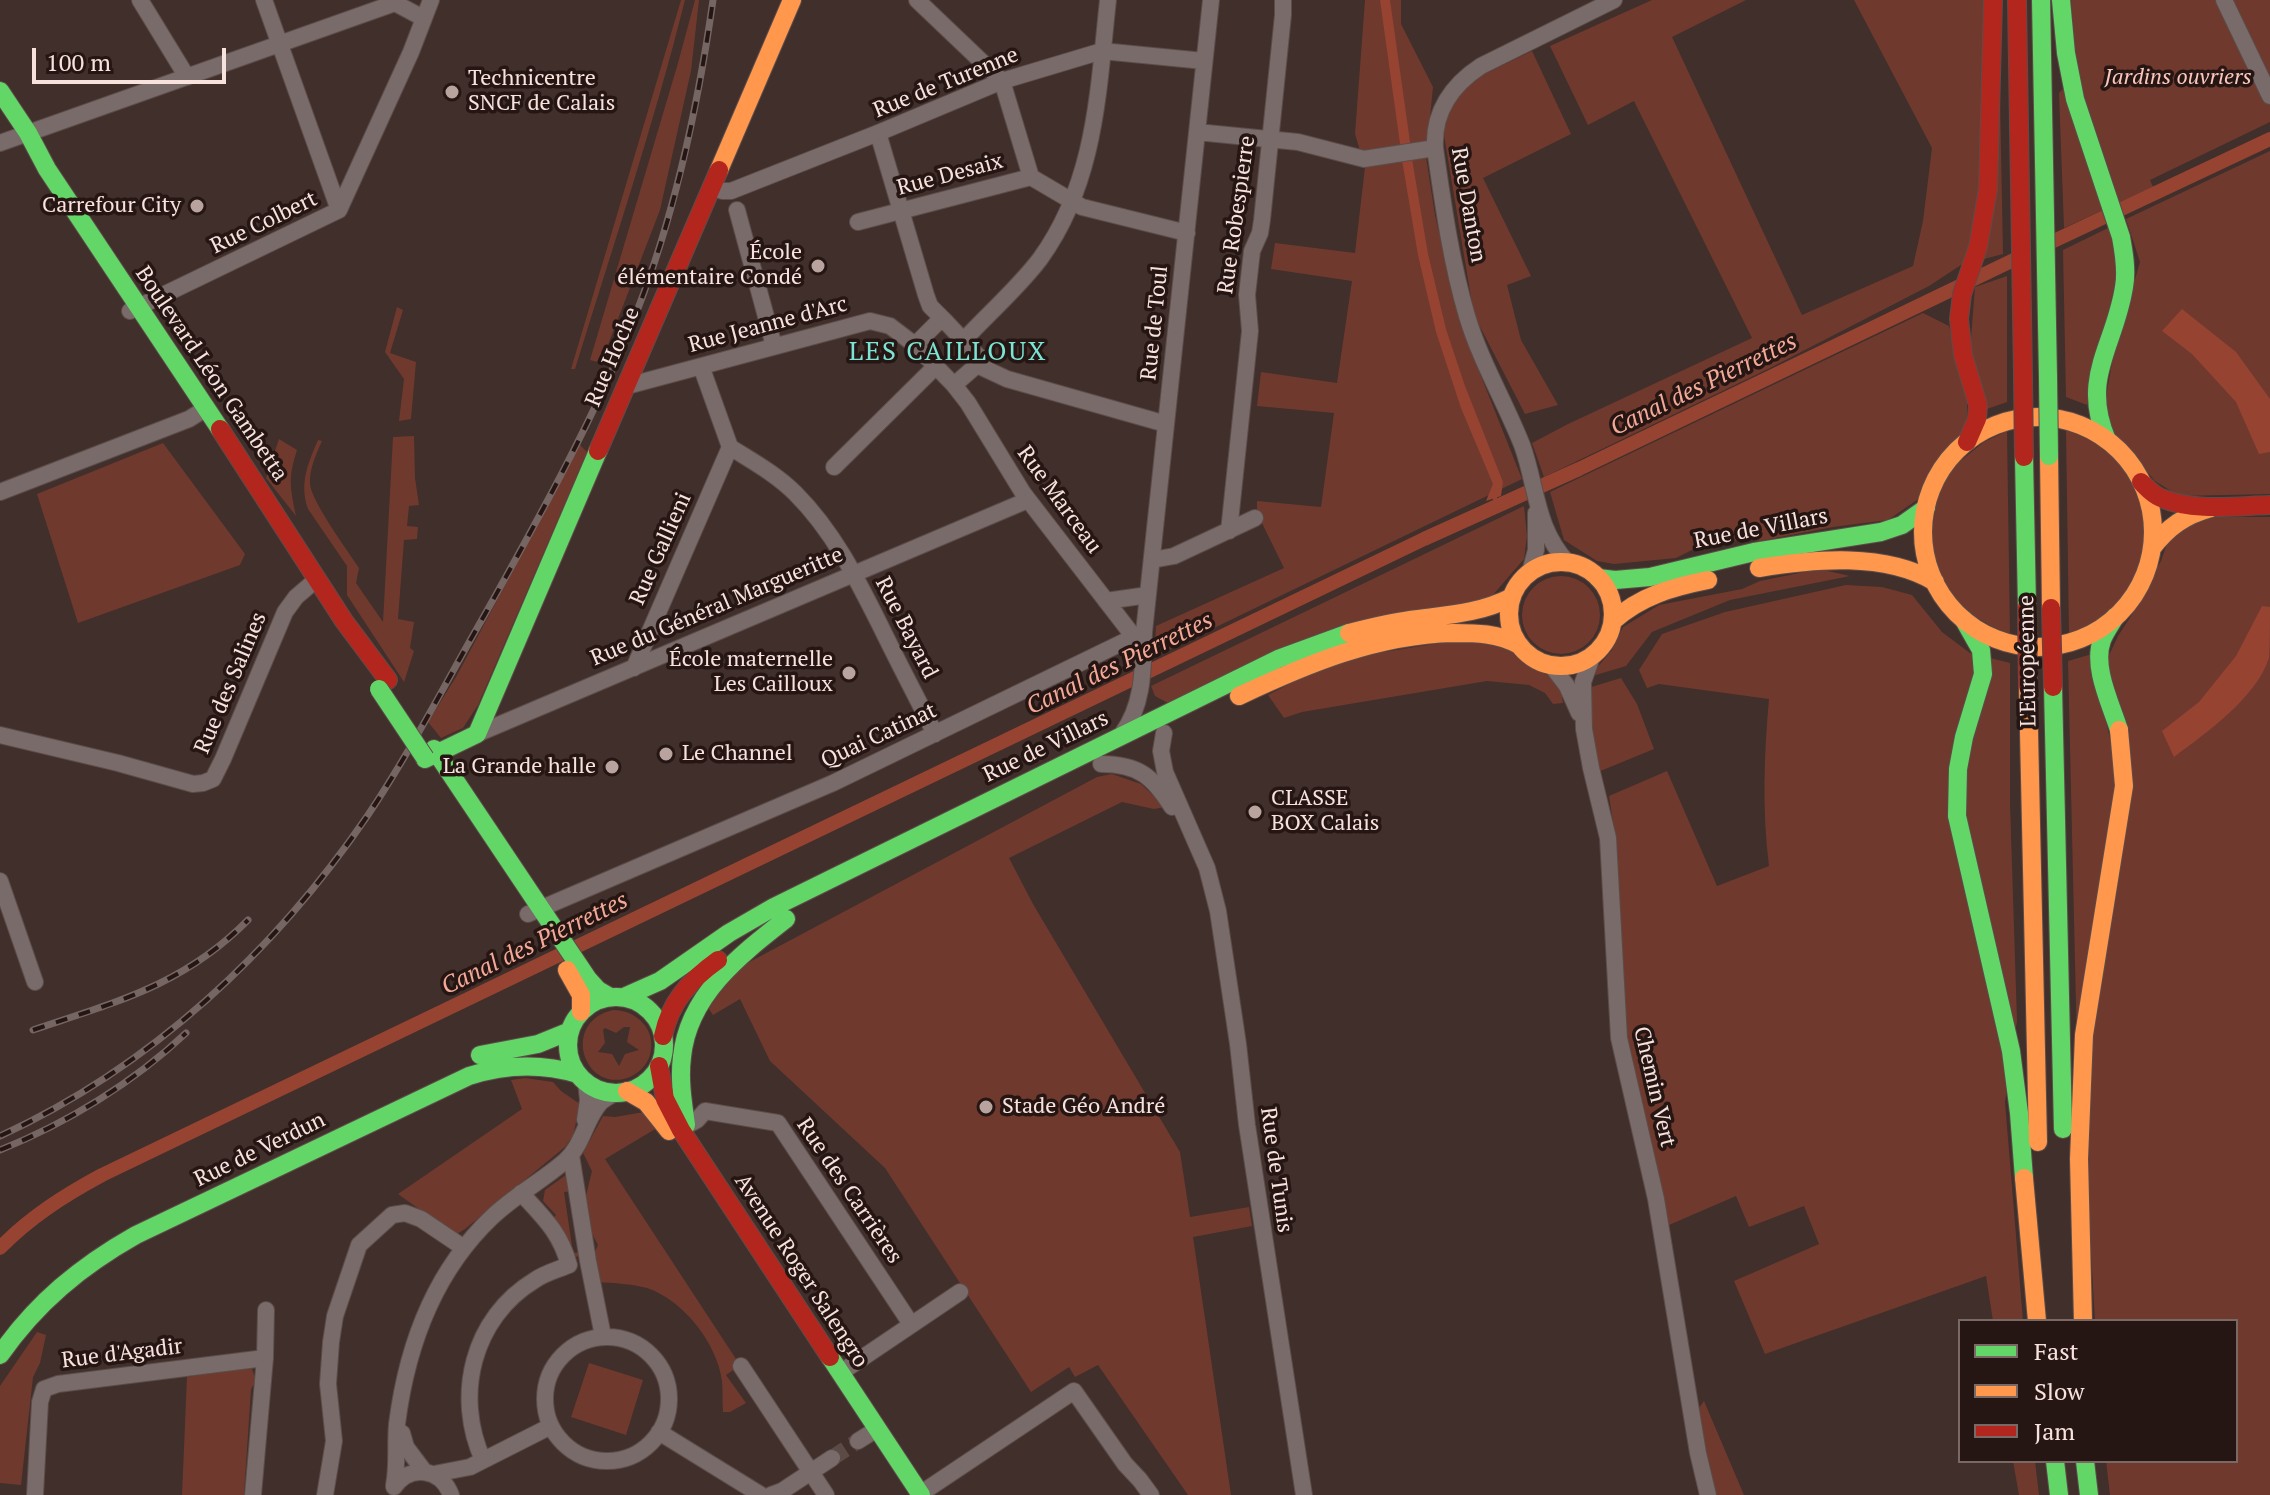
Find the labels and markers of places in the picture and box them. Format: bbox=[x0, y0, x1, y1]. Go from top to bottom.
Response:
place label: Technicentre SNCF de Calais bbox=[468, 66, 615, 118]
marker: Technicentre SNCF de Calais bbox=[443, 83, 461, 101]
place label: Carrefour City bbox=[42, 193, 181, 219]
marker: Carrefour City bbox=[188, 197, 206, 215]
place label: École élémentaire Condé bbox=[617, 240, 802, 292]
marker: École élémentaire Condé bbox=[809, 257, 827, 275]
place label: École maternelle Les Cailloux bbox=[669, 647, 833, 698]
marker: École maternelle Les Cailloux bbox=[840, 664, 858, 682]
place label: Le Channel bbox=[682, 741, 793, 767]
marker: Le Channel bbox=[657, 745, 675, 763]
place label: La Grande halle bbox=[443, 754, 596, 780]
marker: La Grande halle bbox=[603, 758, 621, 776]
place label: CLASSE BOX Calais bbox=[1271, 786, 1379, 838]
marker: CLASSE BOX Calais bbox=[1246, 803, 1264, 821]
place label: Stade Géo André bbox=[1002, 1094, 1165, 1120]
marker: Stade Géo André bbox=[977, 1098, 995, 1116]

